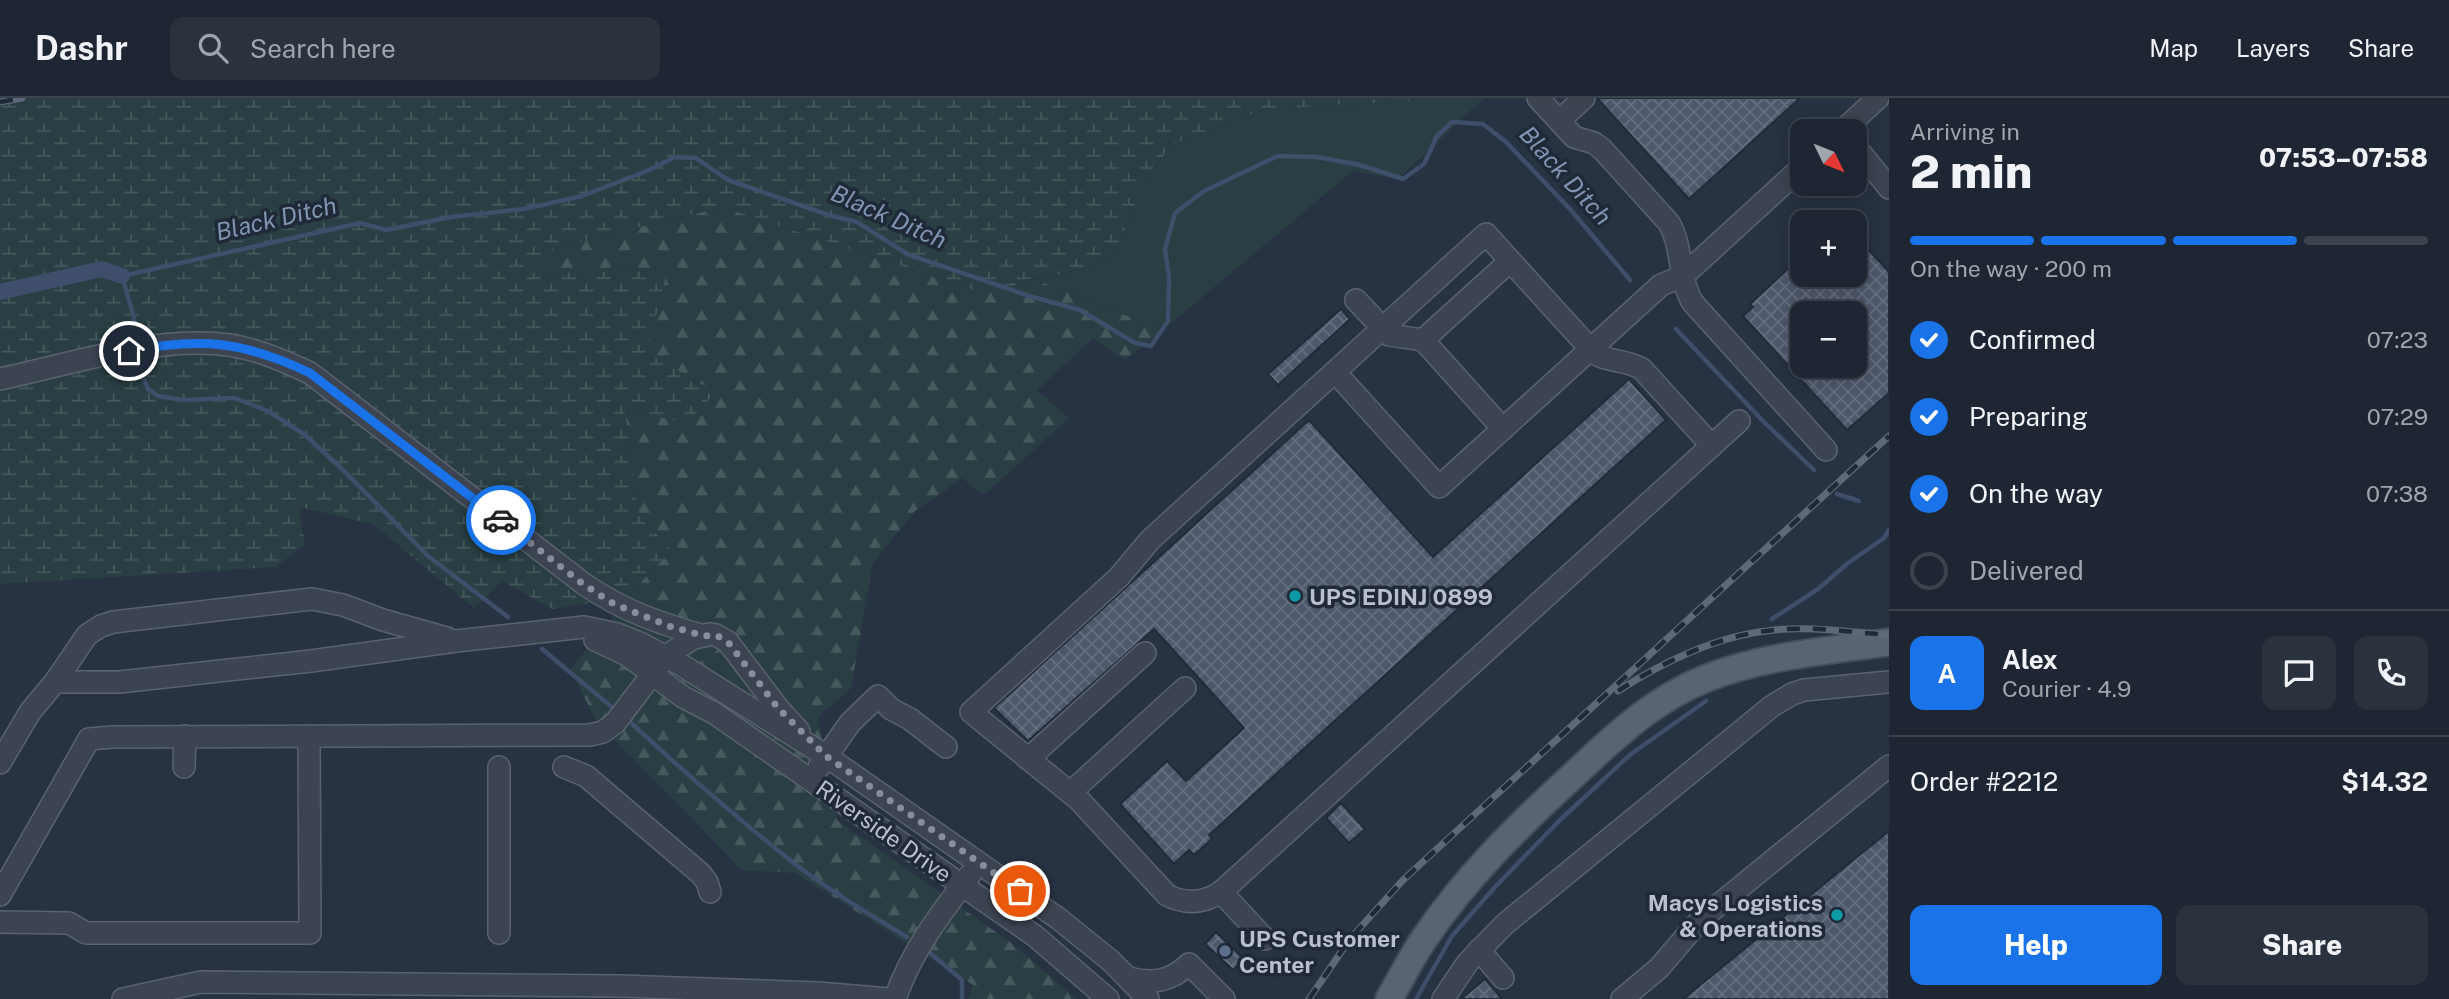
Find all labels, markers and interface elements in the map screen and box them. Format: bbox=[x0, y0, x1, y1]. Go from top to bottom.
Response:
search box bbox=[170, 17, 660, 80]
text: Dashr bbox=[35, 29, 128, 67]
icon: search bbox=[194, 29, 232, 67]
text: Search here bbox=[250, 33, 396, 64]
text: Map bbox=[2149, 34, 2198, 62]
text: Layers bbox=[2236, 34, 2310, 62]
text: Share bbox=[2348, 34, 2414, 62]
text: Arriving in bbox=[1910, 118, 2020, 145]
north arrow bbox=[1790, 119, 1867, 196]
map controls bbox=[1790, 119, 1867, 378]
water label: Black Ditch bbox=[1514, 120, 1618, 230]
text: 07:53–07:58 bbox=[2259, 142, 2428, 173]
text: 2 min bbox=[1910, 144, 2032, 198]
water label: Black Ditch bbox=[827, 178, 951, 254]
water label: Black Ditch bbox=[213, 190, 339, 246]
button: + bbox=[1790, 210, 1867, 287]
text: On the way · 200 m bbox=[1910, 255, 2112, 282]
button: − bbox=[1790, 301, 1867, 378]
pin bbox=[99, 321, 159, 381]
icon: check bbox=[1910, 321, 1948, 359]
text: Confirmed bbox=[1969, 324, 2096, 355]
text: 07:23 bbox=[2367, 326, 2428, 353]
icon: home bbox=[110, 332, 148, 370]
icon: check bbox=[1910, 398, 1948, 436]
text: Preparing bbox=[1969, 401, 2088, 432]
text: 07:29 bbox=[2367, 403, 2428, 430]
icon: check bbox=[1910, 475, 1948, 513]
text: On the way bbox=[1969, 478, 2103, 509]
text: 07:38 bbox=[2366, 480, 2428, 507]
courier bbox=[466, 485, 536, 555]
icon: car bbox=[482, 501, 520, 539]
text: Delivered bbox=[1969, 555, 2084, 586]
place label: UPS EDINJ 0899 bbox=[1309, 583, 1493, 610]
marker: UPS EDINJ 0899 bbox=[1287, 588, 1303, 604]
button: chat bbox=[2262, 636, 2336, 710]
button: phone bbox=[2354, 636, 2428, 710]
text: Alex bbox=[2002, 644, 2058, 675]
text: A bbox=[1938, 658, 1956, 689]
text: Courier · 4.9 bbox=[2002, 675, 2131, 702]
text: Order #2212 bbox=[1910, 766, 2058, 797]
text: $14.32 bbox=[2341, 766, 2428, 797]
street label: Riverside Drive bbox=[811, 774, 957, 888]
pin bbox=[990, 861, 1050, 921]
icon: bag bbox=[1001, 872, 1039, 910]
place label: Macys Logistics & Operations bbox=[1648, 889, 1823, 942]
button: Help bbox=[1910, 905, 2162, 985]
button: Share bbox=[2176, 905, 2428, 985]
marker: Macys Logistics & Operations bbox=[1829, 907, 1845, 923]
place label: UPS Customer Center bbox=[1239, 925, 1400, 978]
marker: UPS Customer Center bbox=[1217, 943, 1233, 959]

